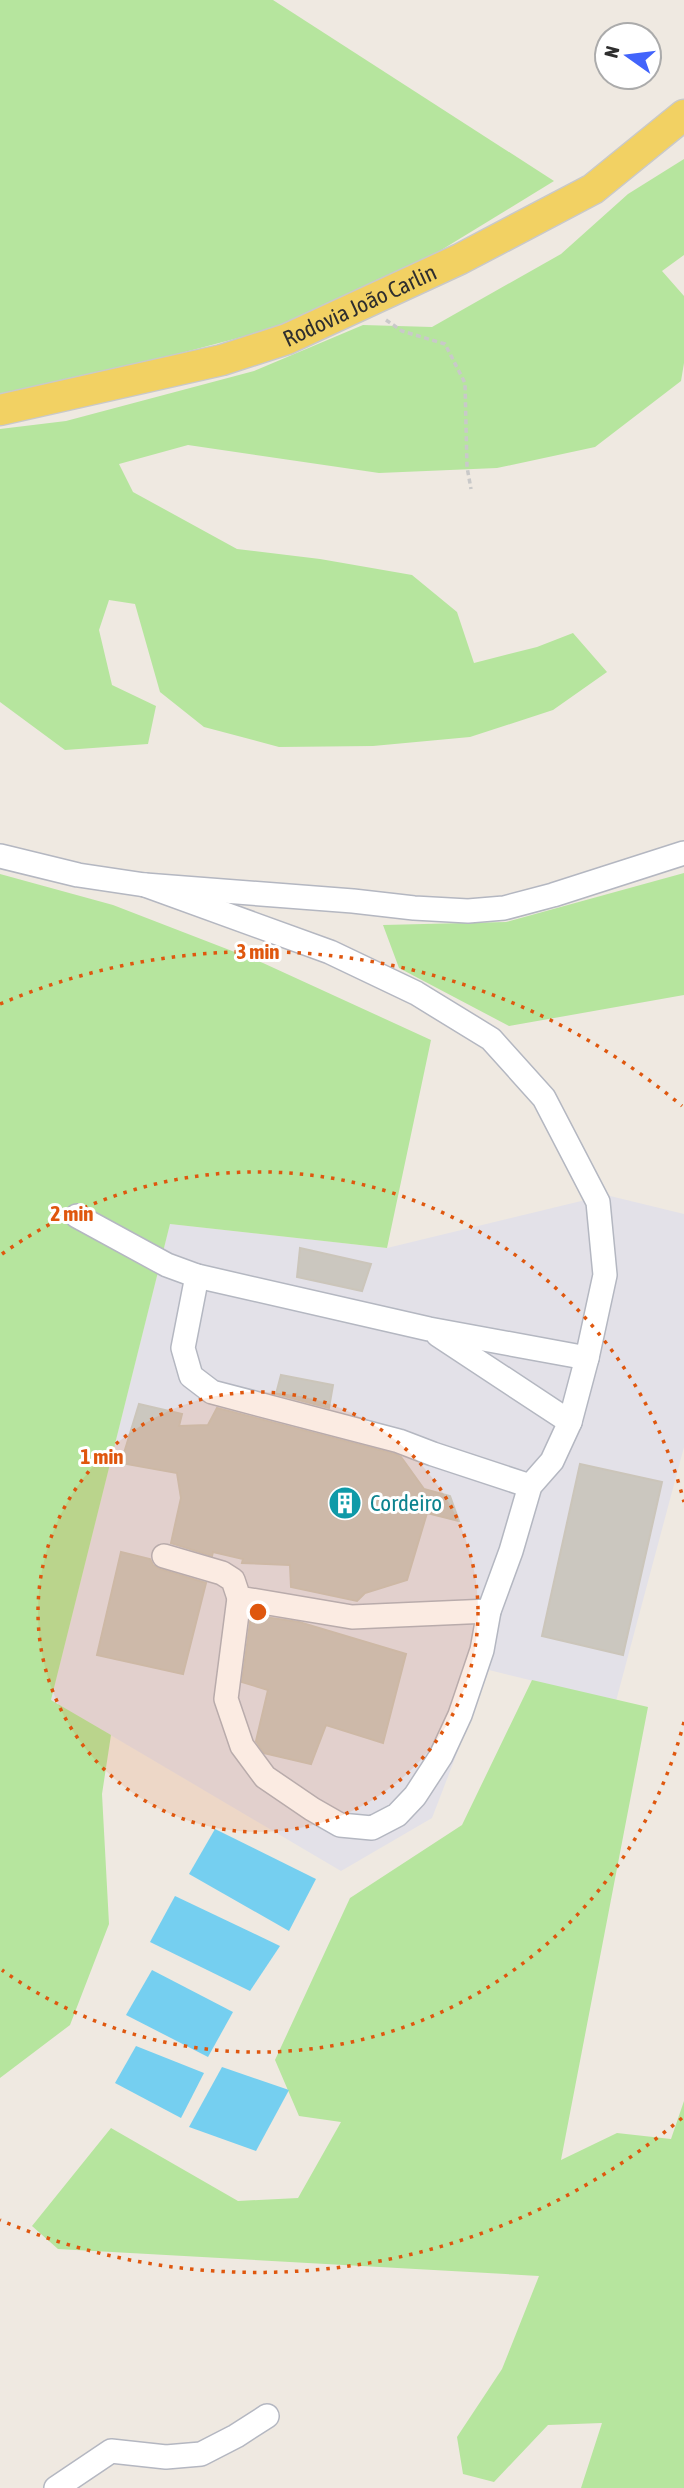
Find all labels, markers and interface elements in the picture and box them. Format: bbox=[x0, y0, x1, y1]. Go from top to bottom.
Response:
north arrow bbox=[593, 21, 663, 91]
text: N bbox=[599, 44, 624, 60]
street label: Rodovia João Carlin bbox=[279, 259, 440, 352]
text: 3 min bbox=[237, 939, 279, 963]
text: 2 min bbox=[51, 1201, 93, 1225]
text: 1 min bbox=[81, 1444, 123, 1468]
building icon: Cordeiro bbox=[326, 1484, 364, 1522]
place label: Cordeiro bbox=[370, 1490, 442, 1516]
centre of rings bbox=[246, 1600, 270, 1624]

